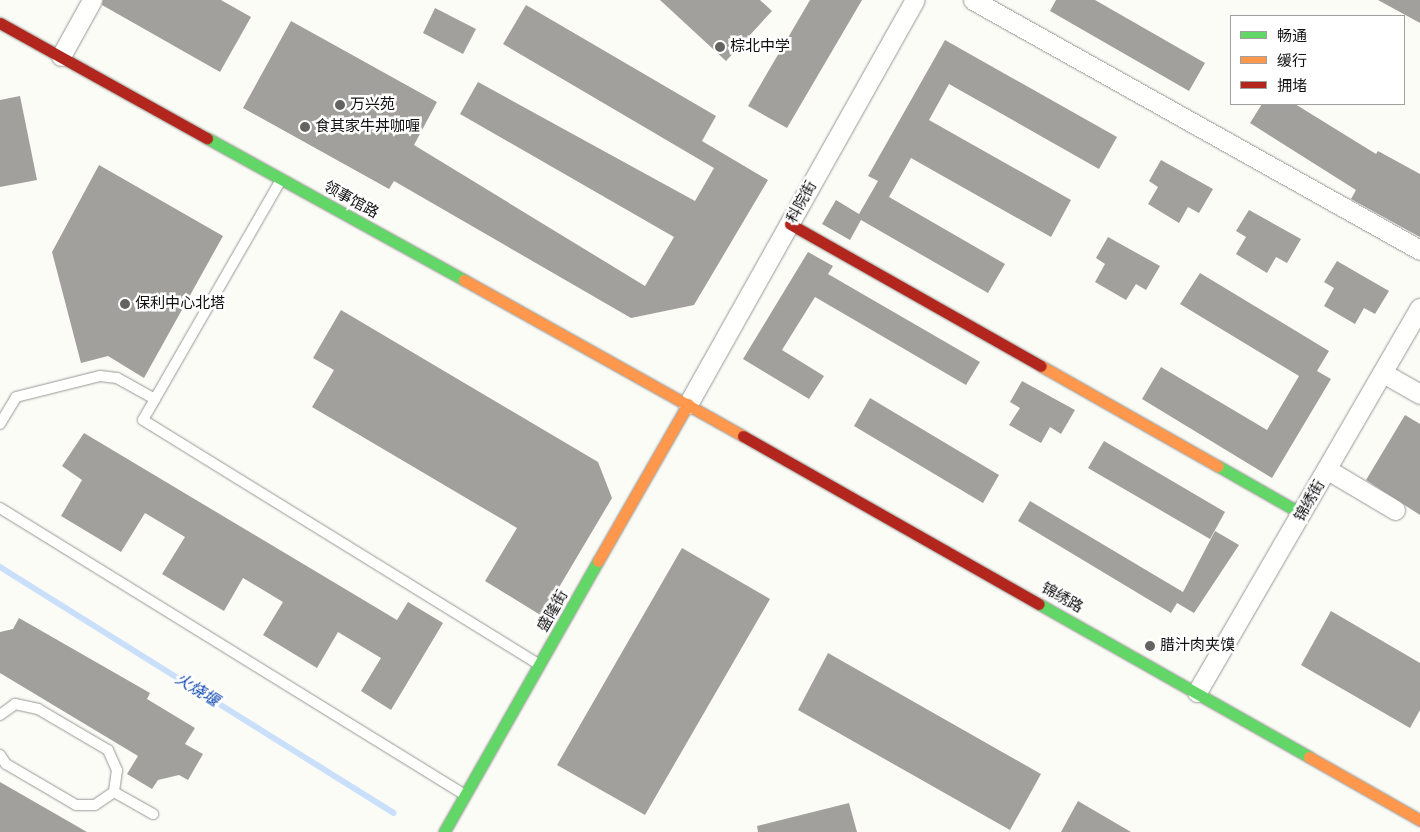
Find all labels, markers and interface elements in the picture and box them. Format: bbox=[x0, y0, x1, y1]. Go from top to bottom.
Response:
legend bbox=[1230, 15, 1405, 105]
text: 畅通 bbox=[1277, 27, 1307, 45]
place label: 棕北中学 bbox=[730, 38, 790, 56]
marker: 棕北中学 bbox=[714, 41, 726, 53]
text: 缓行 bbox=[1277, 52, 1307, 70]
text: 拥堵 bbox=[1277, 77, 1307, 95]
place label: 万兴苑 bbox=[350, 96, 395, 114]
marker: 万兴苑 bbox=[334, 99, 346, 111]
place label: 食其家牛丼咖喱 bbox=[315, 118, 420, 136]
marker: 食其家牛丼咖喱 bbox=[299, 121, 311, 133]
street label: 领事馆路 bbox=[320, 178, 382, 222]
street label: 科院街 bbox=[783, 178, 821, 226]
place label: 保利中心北塔 bbox=[135, 295, 225, 313]
marker: 保利中心北塔 bbox=[119, 298, 131, 310]
street label: 锦绣街 bbox=[1291, 477, 1329, 525]
street label: 锦绣路 bbox=[1038, 579, 1086, 617]
street label: 盛隆街 bbox=[534, 587, 572, 635]
place label: 腊汁肉夹馍 bbox=[1160, 637, 1235, 655]
marker: 腊汁肉夹馍 bbox=[1144, 640, 1156, 652]
water label: 火烧堰 bbox=[172, 669, 222, 711]

